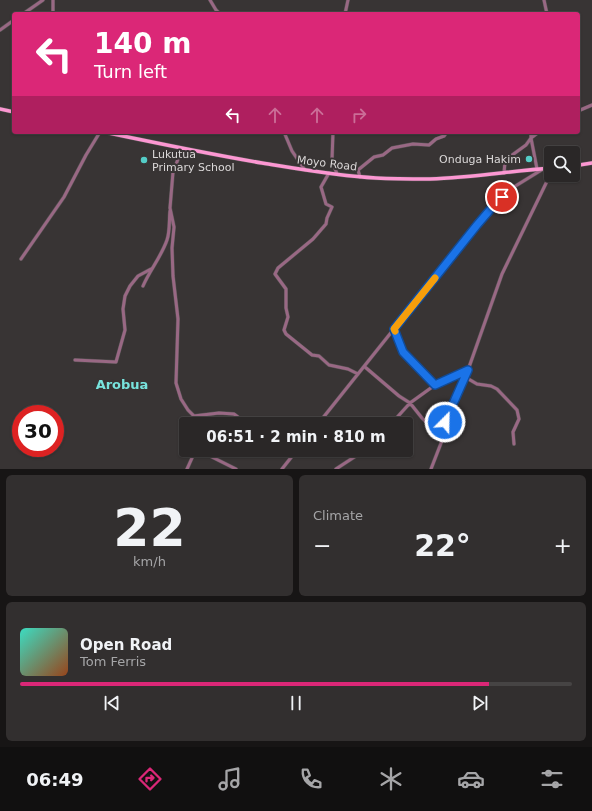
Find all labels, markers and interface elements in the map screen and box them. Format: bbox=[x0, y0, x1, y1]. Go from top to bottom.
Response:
text: 140 m bbox=[94, 27, 191, 60]
icon: left bbox=[28, 28, 80, 80]
text: Turn left bbox=[94, 61, 167, 82]
icon: left bbox=[222, 104, 244, 126]
icon: ahead bbox=[264, 104, 286, 126]
icon: ahead bbox=[306, 104, 328, 126]
icon: right bbox=[348, 104, 370, 126]
map controls bbox=[544, 146, 580, 182]
button: search bbox=[544, 146, 580, 182]
place label: Lukutua Primary School bbox=[152, 148, 235, 174]
street label: Moyo Road bbox=[296, 153, 358, 174]
place label: Onduga Hakim bbox=[439, 153, 521, 166]
marker: Onduga Hakim bbox=[524, 154, 534, 164]
marker: Lukutua Primary School bbox=[139, 155, 149, 165]
pin bbox=[485, 180, 519, 214]
icon: arrive bbox=[491, 186, 513, 208]
district label: Arobua bbox=[96, 377, 148, 392]
position arrow bbox=[424, 401, 466, 443]
speed limit sign: 30 bbox=[12, 405, 64, 457]
text: 06:51 · 2 min · 810 m bbox=[206, 428, 386, 446]
text: 22 bbox=[113, 498, 186, 558]
text: Climate bbox=[313, 508, 363, 523]
text: 22° bbox=[414, 528, 471, 563]
text: − bbox=[313, 533, 331, 558]
text: + bbox=[554, 533, 572, 558]
text: km/h bbox=[133, 554, 166, 569]
text: Open Road bbox=[80, 636, 172, 654]
text: Tom Ferris bbox=[80, 654, 146, 669]
icon: previous bbox=[101, 692, 123, 714]
icon: pause bbox=[285, 692, 307, 714]
icon: next bbox=[469, 692, 491, 714]
icon: directions bbox=[136, 765, 164, 793]
icon: music bbox=[216, 765, 244, 793]
icon: phone bbox=[297, 765, 325, 793]
icon: climate bbox=[377, 765, 405, 793]
icon: car bbox=[457, 765, 485, 793]
icon: filters bbox=[538, 765, 566, 793]
text: 06:49 bbox=[26, 769, 83, 790]

